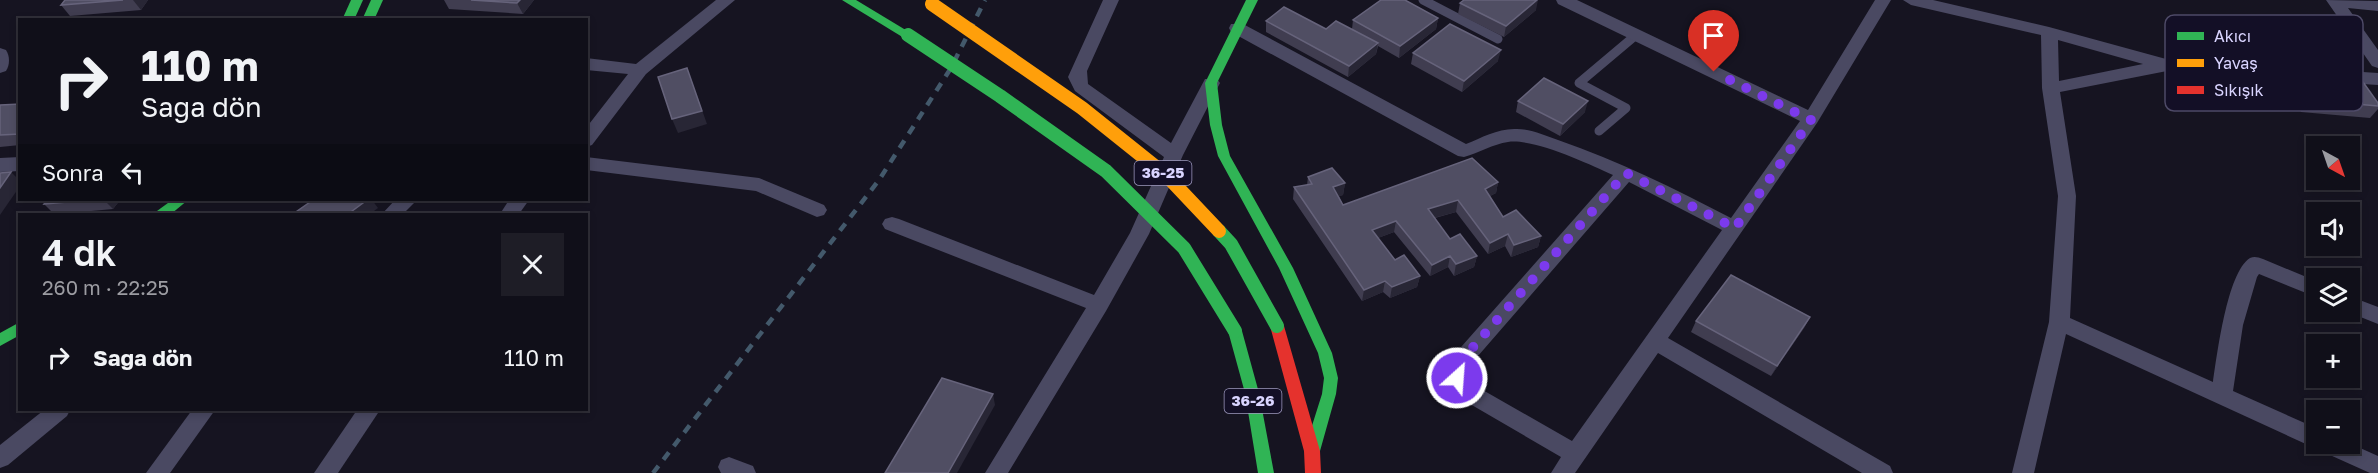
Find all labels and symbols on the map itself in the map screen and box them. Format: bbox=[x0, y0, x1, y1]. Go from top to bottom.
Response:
pin bbox=[1688, 10, 1739, 72]
legend bbox=[2165, 15, 2363, 111]
text: Akıcı bbox=[2214, 26, 2251, 46]
text: Yavaş bbox=[2214, 53, 2258, 73]
text: Sıkışık bbox=[2214, 80, 2264, 100]
north arrow bbox=[2306, 136, 2360, 190]
road number: 36-25 bbox=[1134, 161, 1192, 185]
position arrow bbox=[1425, 346, 1489, 410]
road number: 36-26 bbox=[1224, 389, 1282, 413]

